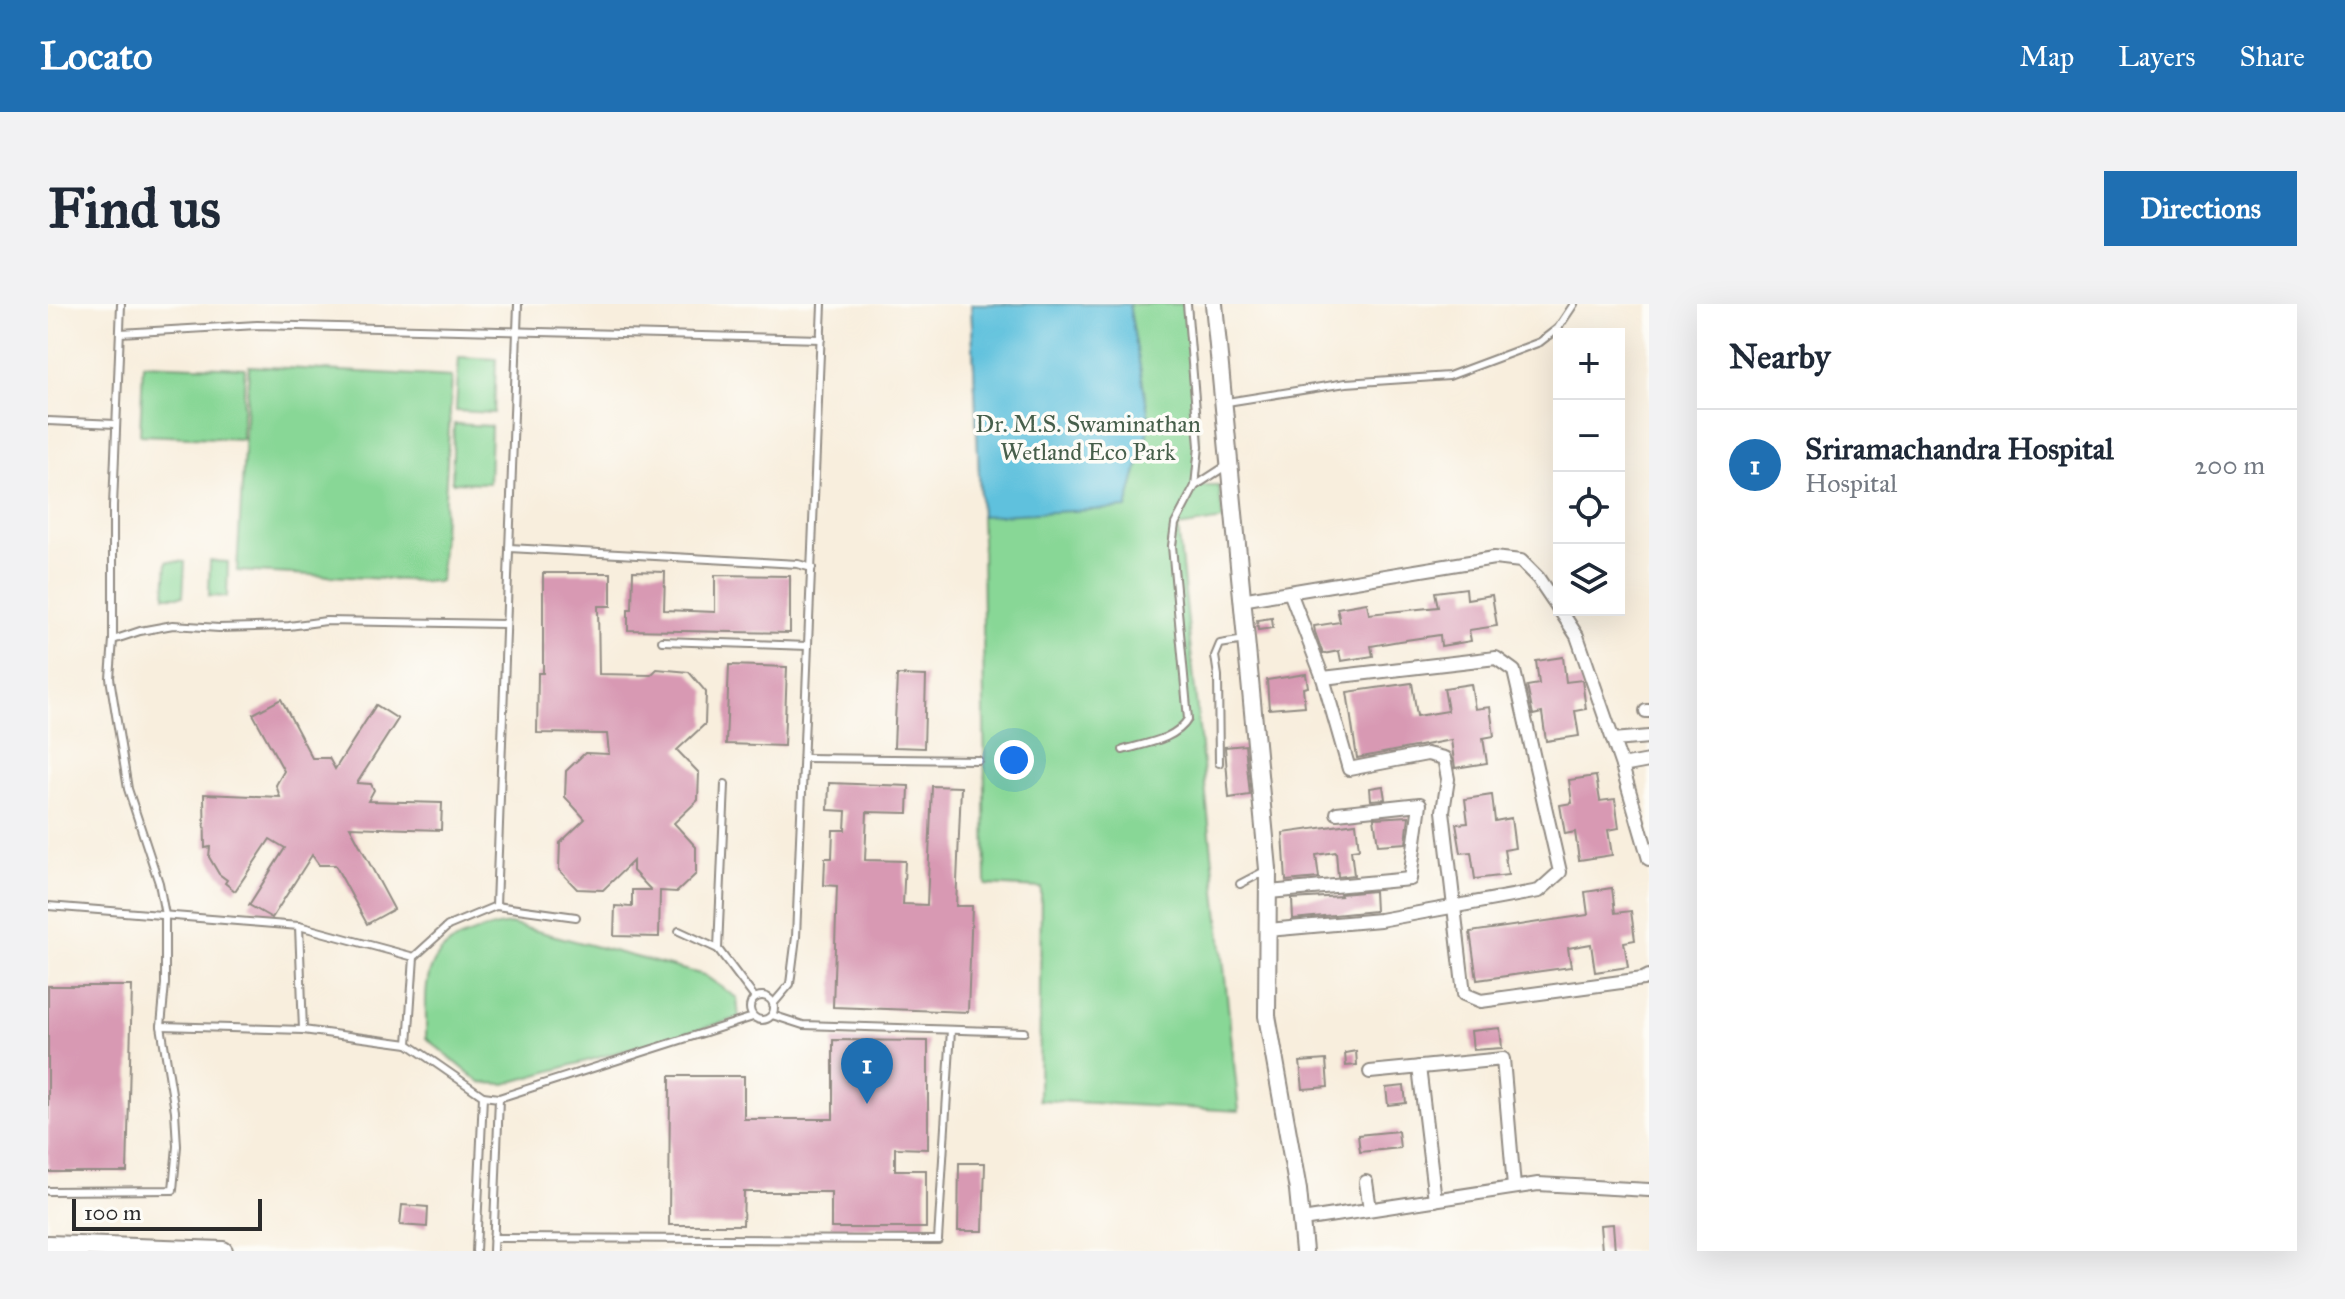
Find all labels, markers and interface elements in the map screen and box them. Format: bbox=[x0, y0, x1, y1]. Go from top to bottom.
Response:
text: Locato bbox=[40, 33, 153, 79]
text: Map bbox=[2019, 39, 2074, 74]
text: Layers bbox=[2118, 39, 2196, 74]
text: Share bbox=[2240, 39, 2305, 74]
button: Directions bbox=[2104, 171, 2297, 246]
text: Find us bbox=[48, 174, 221, 242]
map controls bbox=[1553, 328, 1625, 616]
button: + bbox=[1553, 328, 1625, 400]
text: Nearby bbox=[1729, 336, 1831, 377]
button: − bbox=[1553, 400, 1625, 472]
park label: Dr. M.S. Swaminathan Wetland Eco Park bbox=[975, 409, 1201, 467]
text: Sriramachandra Hospital bbox=[1805, 431, 2114, 467]
text: 1 bbox=[1750, 449, 1760, 481]
text: 200 m bbox=[2194, 449, 2265, 481]
text: Hospital bbox=[1805, 467, 1897, 499]
button: locate bbox=[1553, 472, 1625, 544]
button: layers bbox=[1553, 544, 1625, 616]
your location bbox=[994, 740, 1034, 780]
pin: 1 bbox=[841, 1038, 893, 1104]
scale bar bbox=[72, 1195, 262, 1231]
text: 100 m bbox=[84, 1199, 141, 1226]

